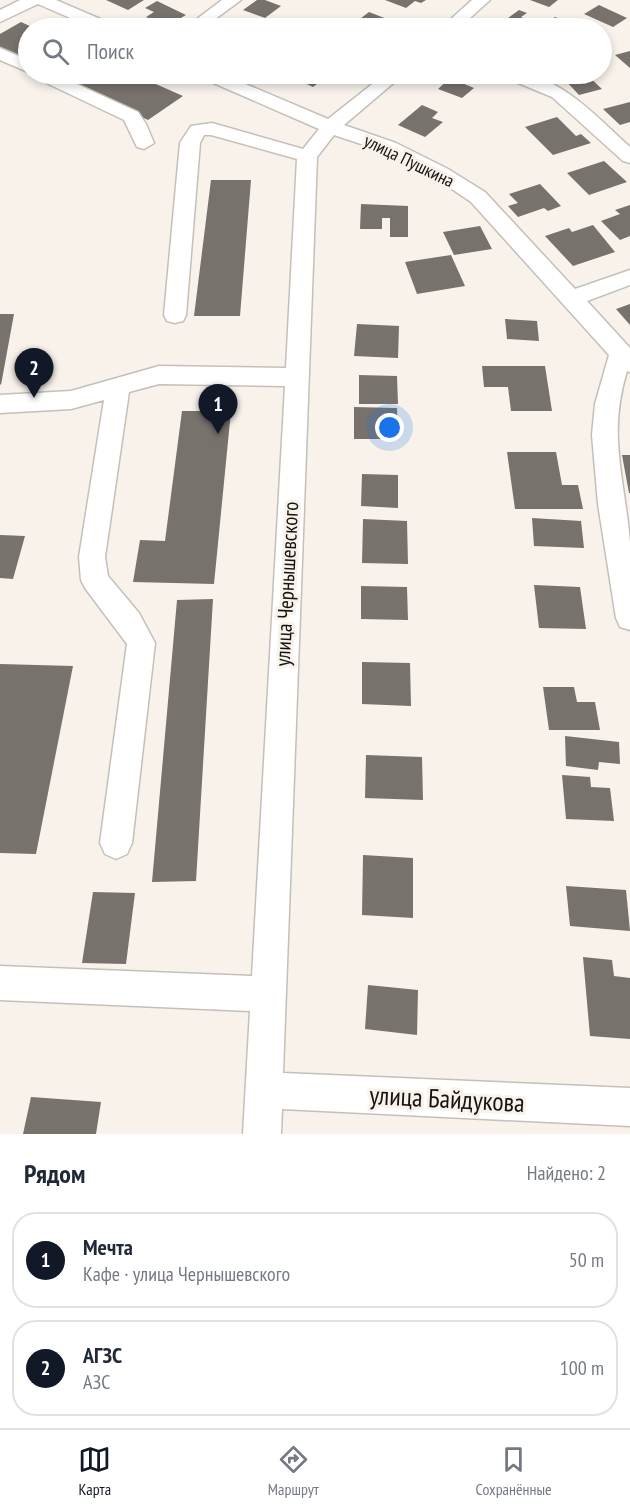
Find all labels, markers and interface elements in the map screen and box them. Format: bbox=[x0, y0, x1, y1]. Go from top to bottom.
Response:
search box bbox=[18, 18, 612, 84]
icon: search bbox=[39, 35, 72, 68]
text: Поиск bbox=[87, 37, 134, 65]
street label: улица Пушкина bbox=[360, 129, 458, 192]
pin: 2 bbox=[15, 348, 54, 398]
pin: 1 bbox=[198, 384, 238, 434]
your location bbox=[375, 413, 404, 442]
street label: улица Чернышевского bbox=[269, 501, 304, 667]
street label: улица Байдукова bbox=[369, 1078, 525, 1119]
text: Рядом bbox=[24, 1157, 85, 1190]
text: Найдено: 2 bbox=[527, 1160, 606, 1186]
text: Мечта bbox=[83, 1233, 133, 1261]
text: 1 bbox=[41, 1247, 50, 1273]
text: 50 m bbox=[569, 1247, 604, 1273]
text: Кафе · улица Чернышевского bbox=[83, 1261, 290, 1287]
text: АГЗС bbox=[83, 1341, 122, 1369]
text: 2 bbox=[41, 1355, 50, 1381]
text: 100 m bbox=[560, 1355, 604, 1381]
text: АЗС bbox=[83, 1369, 110, 1395]
tab: Карта bbox=[78, 1443, 111, 1499]
tab: Маршрут bbox=[268, 1443, 319, 1499]
tab: Сохранённые bbox=[476, 1443, 552, 1499]

